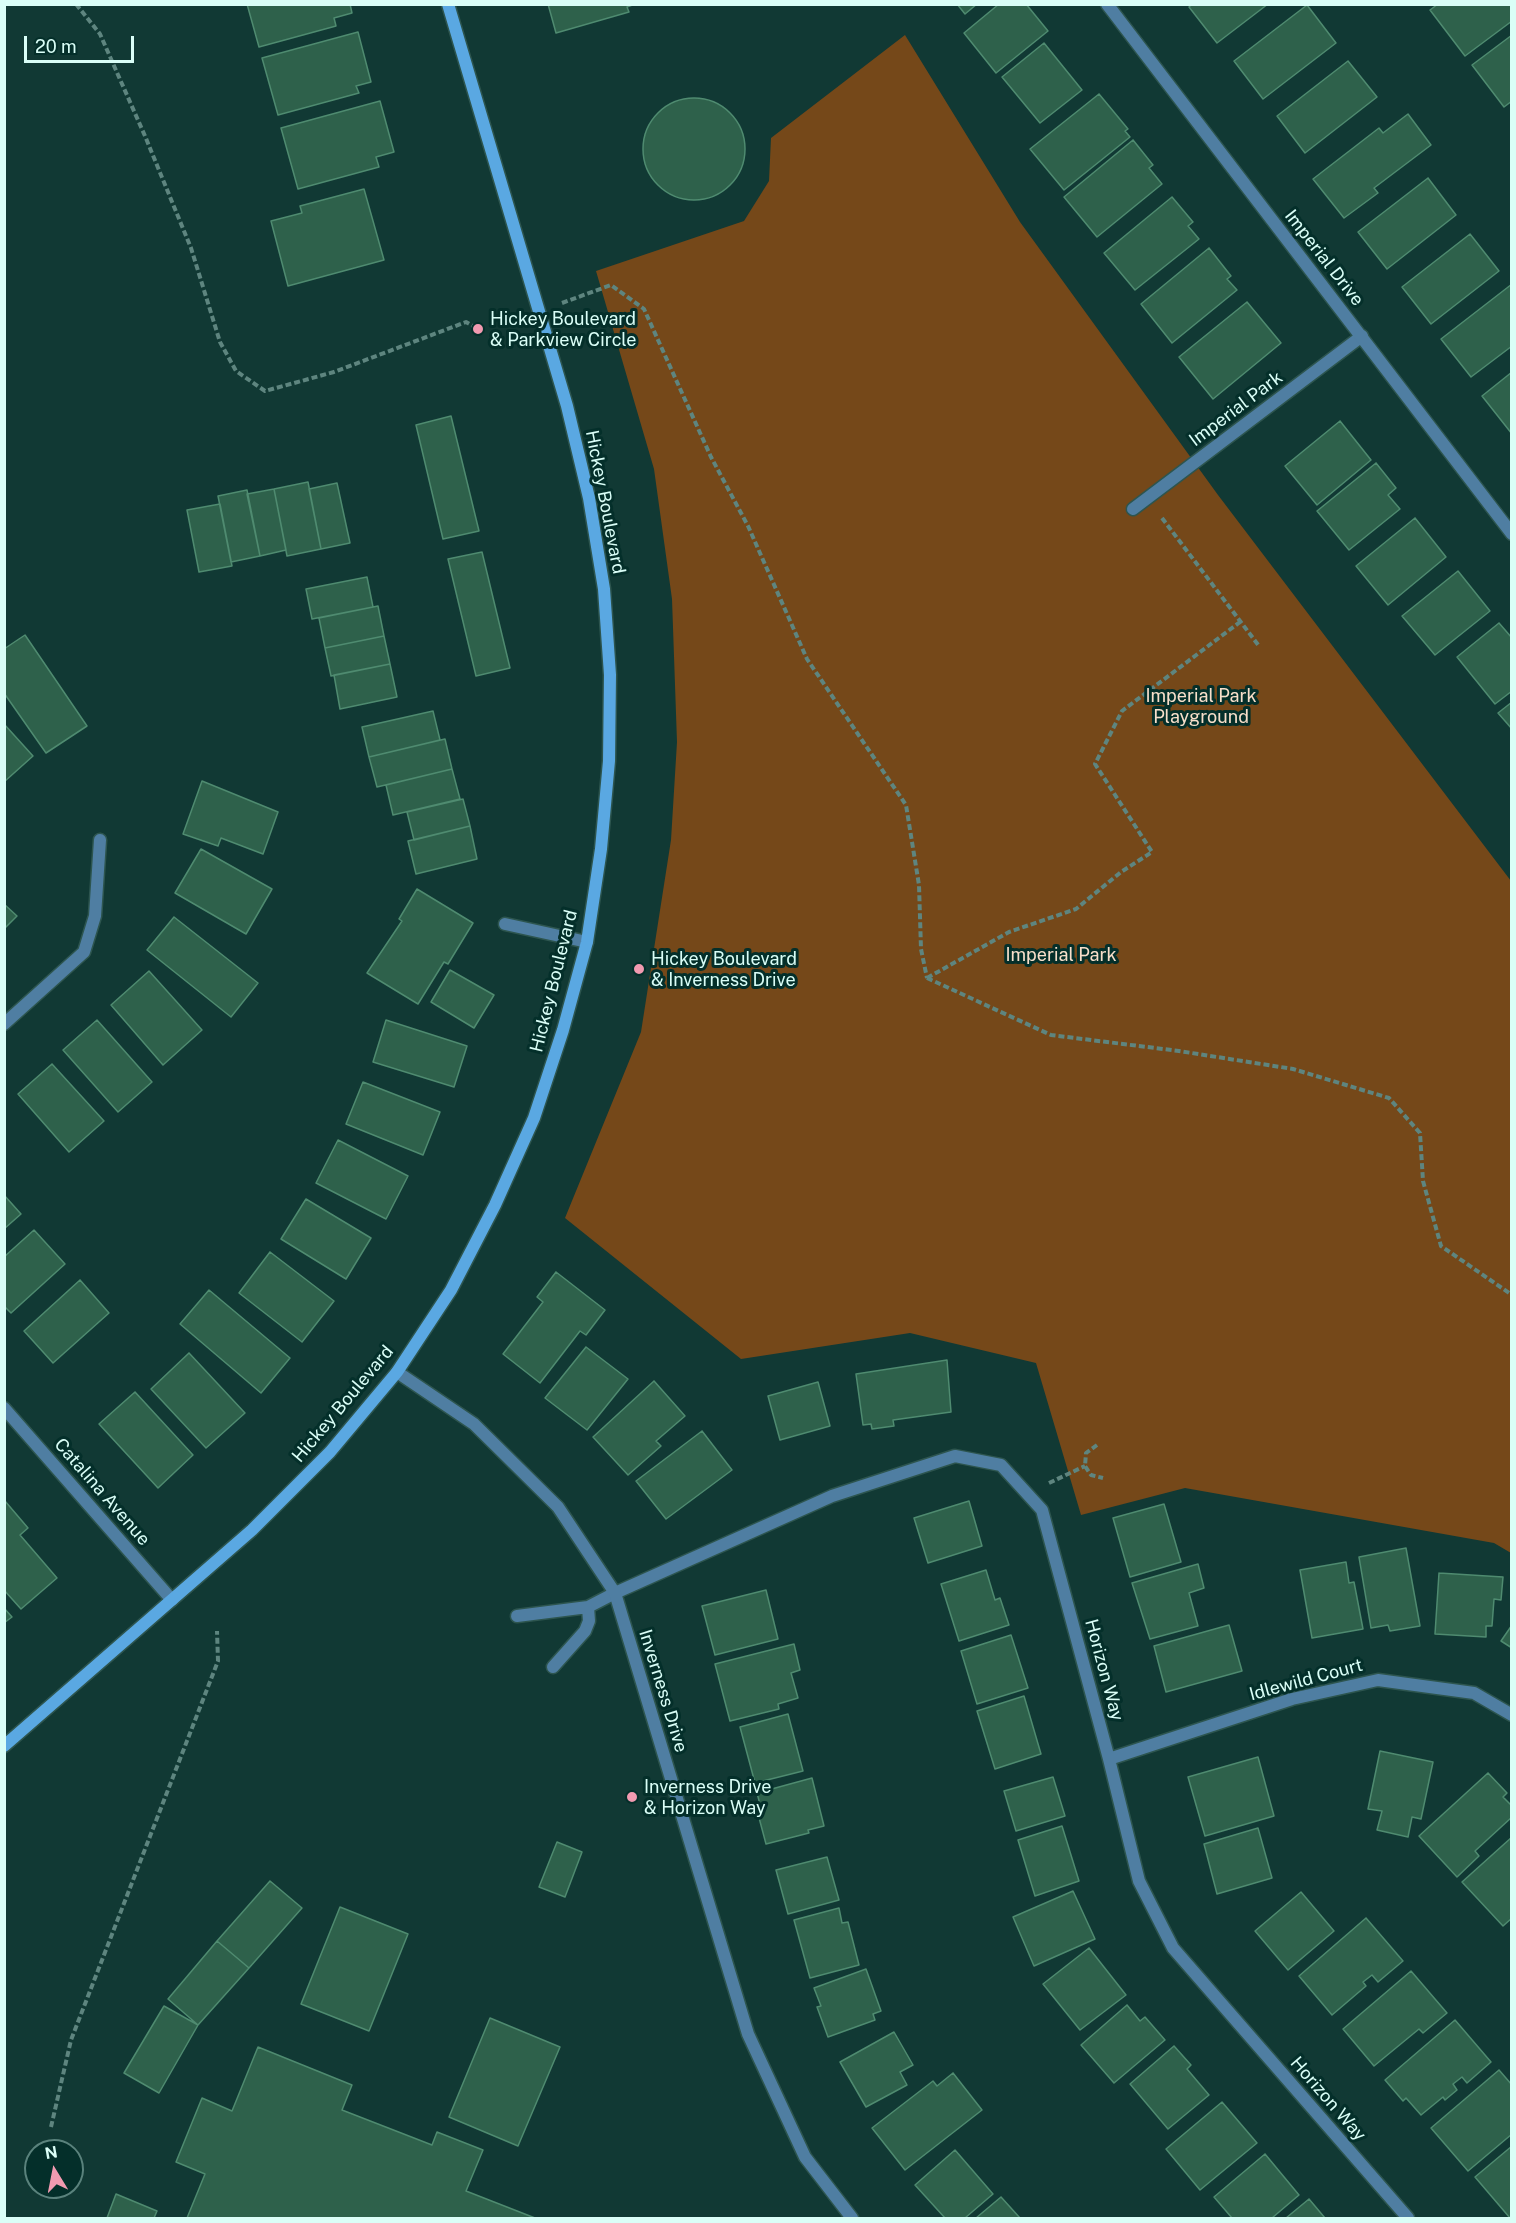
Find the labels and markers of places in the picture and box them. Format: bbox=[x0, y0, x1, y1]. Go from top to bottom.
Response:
place label: Hickey Boulevard & Parkview Circle bbox=[490, 308, 636, 350]
marker: Hickey Boulevard & Parkview Circle bbox=[471, 322, 485, 336]
place label: Hickey Boulevard & Inverness Drive bbox=[651, 948, 797, 990]
marker: Hickey Boulevard & Inverness Drive bbox=[632, 962, 646, 976]
place label: Inverness Drive & Horizon Way bbox=[644, 1776, 771, 1818]
marker: Inverness Drive & Horizon Way bbox=[625, 1790, 639, 1804]

